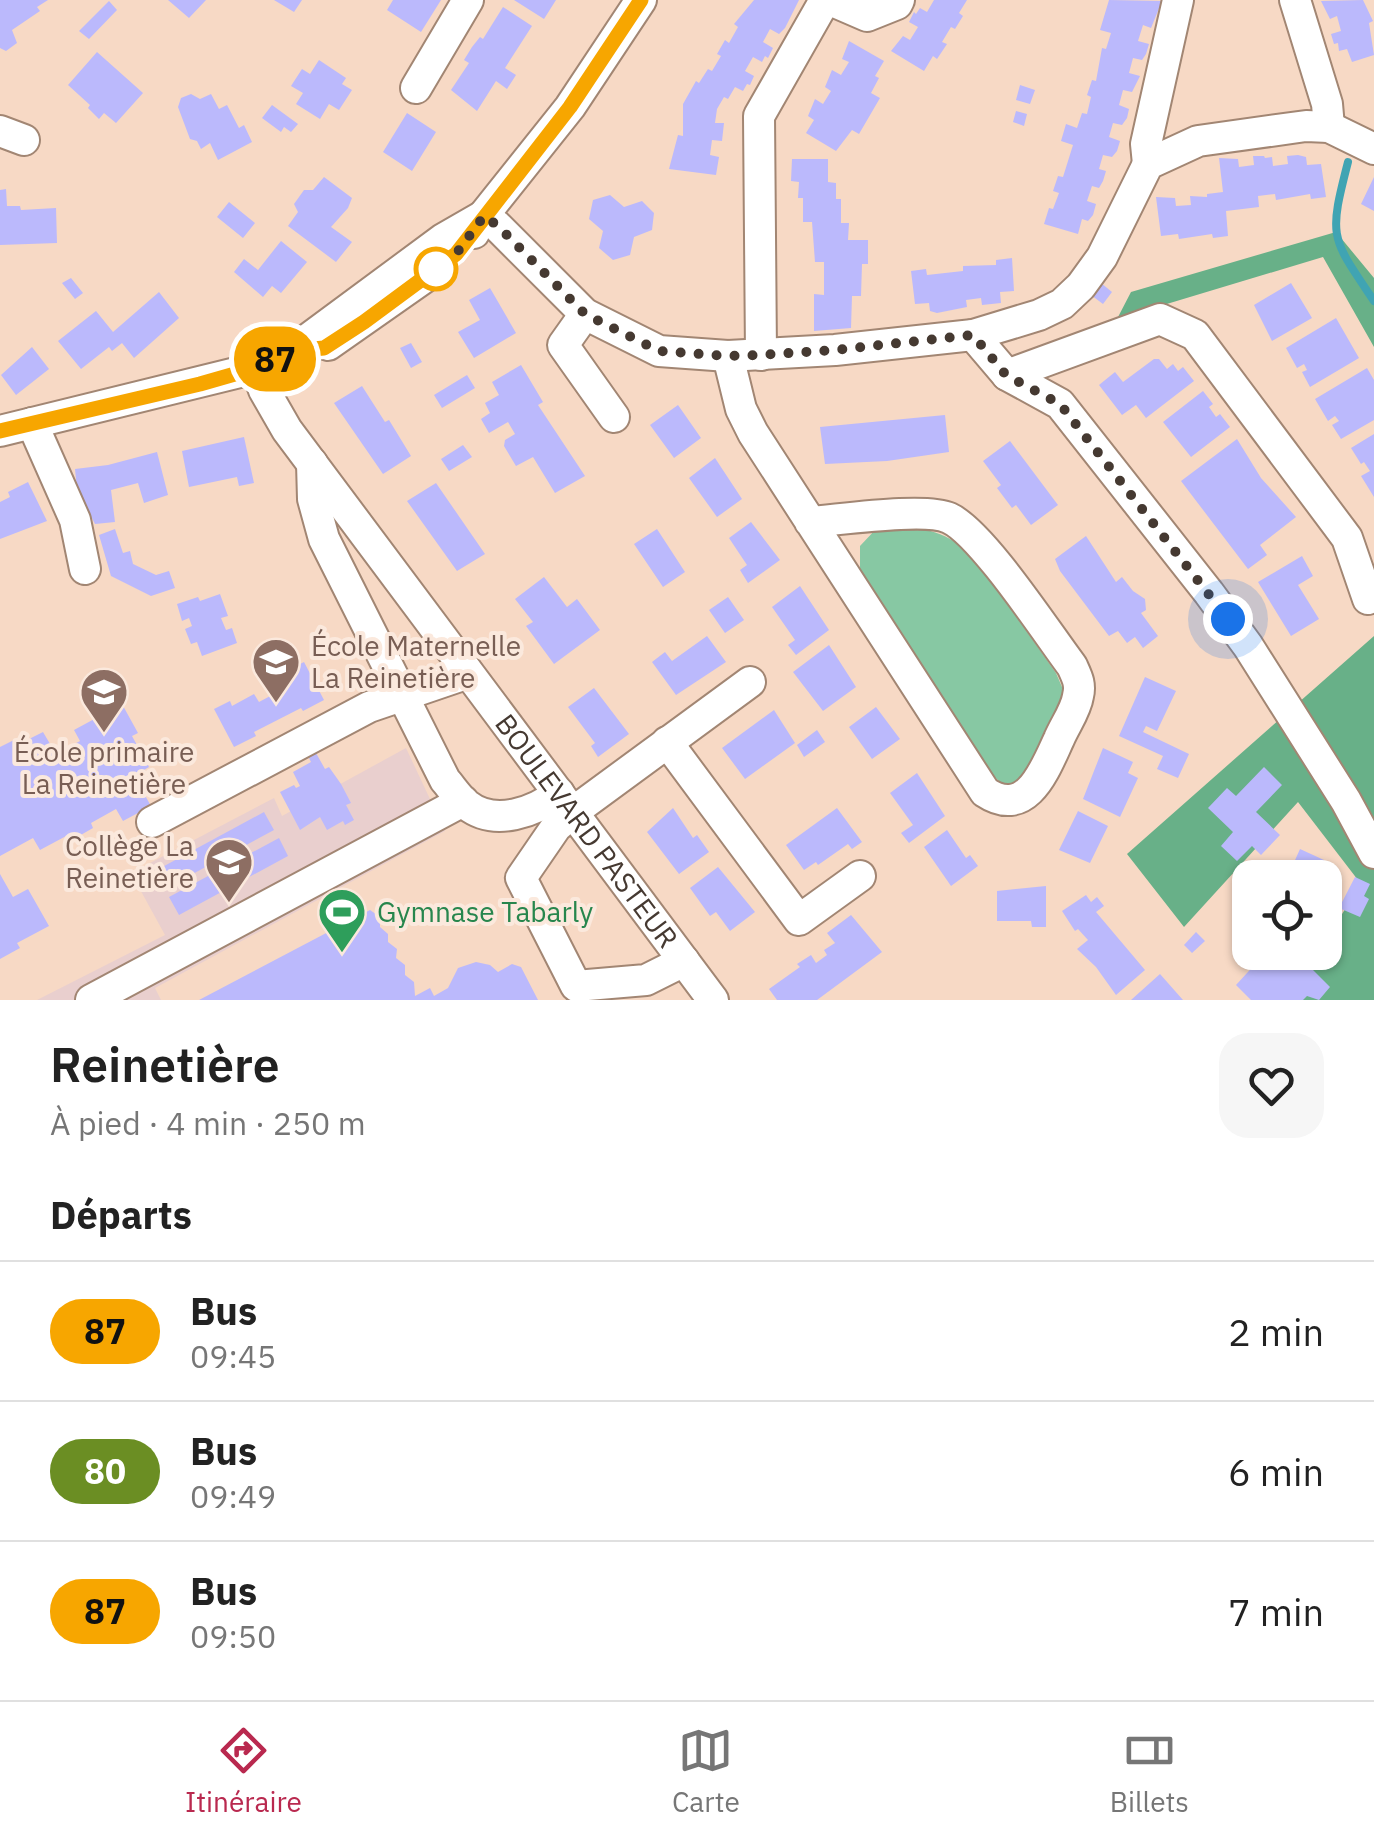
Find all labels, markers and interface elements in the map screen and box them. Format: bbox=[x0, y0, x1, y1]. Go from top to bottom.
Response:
unlabelled marker bbox=[415, 248, 457, 290]
line badge: 87 bbox=[230, 326, 320, 392]
text: 87 bbox=[254, 336, 296, 382]
your location bbox=[1203, 594, 1253, 644]
place label: École Maternelle La Reinetière bbox=[311, 627, 521, 696]
school or university icon: École Maternelle La Reinetière bbox=[250, 636, 302, 704]
school or university icon: École primaire La Reinetière bbox=[78, 666, 130, 734]
street label: BOULEVARD PASTEUR bbox=[487, 706, 687, 955]
place label: École primaire La Reinetière bbox=[14, 733, 194, 802]
place label: Collège La Reinetière bbox=[65, 827, 194, 896]
school or university icon: Collège La Reinetière bbox=[203, 836, 255, 904]
map controls bbox=[1232, 860, 1342, 970]
button: locate bbox=[1232, 860, 1342, 970]
sports icon: Gymnase Tabarly bbox=[316, 886, 368, 954]
place label: Gymnase Tabarly bbox=[377, 893, 593, 930]
text: Reinetière bbox=[50, 1033, 280, 1095]
button: heart bbox=[1219, 1033, 1324, 1138]
text: À pied · 4 min · 250 m bbox=[50, 1102, 366, 1144]
text: Départs bbox=[50, 1190, 192, 1239]
text: Bus bbox=[190, 1286, 257, 1335]
text: 2 min bbox=[1228, 1307, 1324, 1356]
text: 87 bbox=[84, 1308, 126, 1354]
text: 09:45 bbox=[190, 1335, 276, 1377]
text: Bus bbox=[190, 1426, 257, 1475]
text: 6 min bbox=[1228, 1447, 1324, 1496]
text: 80 bbox=[84, 1448, 126, 1494]
text: 09:49 bbox=[190, 1475, 276, 1517]
text: Bus bbox=[190, 1566, 257, 1615]
text: 7 min bbox=[1228, 1587, 1324, 1636]
text: 87 bbox=[84, 1588, 126, 1634]
text: 09:50 bbox=[190, 1615, 276, 1657]
tab: Itinéraire bbox=[185, 1723, 302, 1820]
tab: Carte bbox=[672, 1723, 740, 1820]
tab: Billets bbox=[1110, 1723, 1189, 1820]

